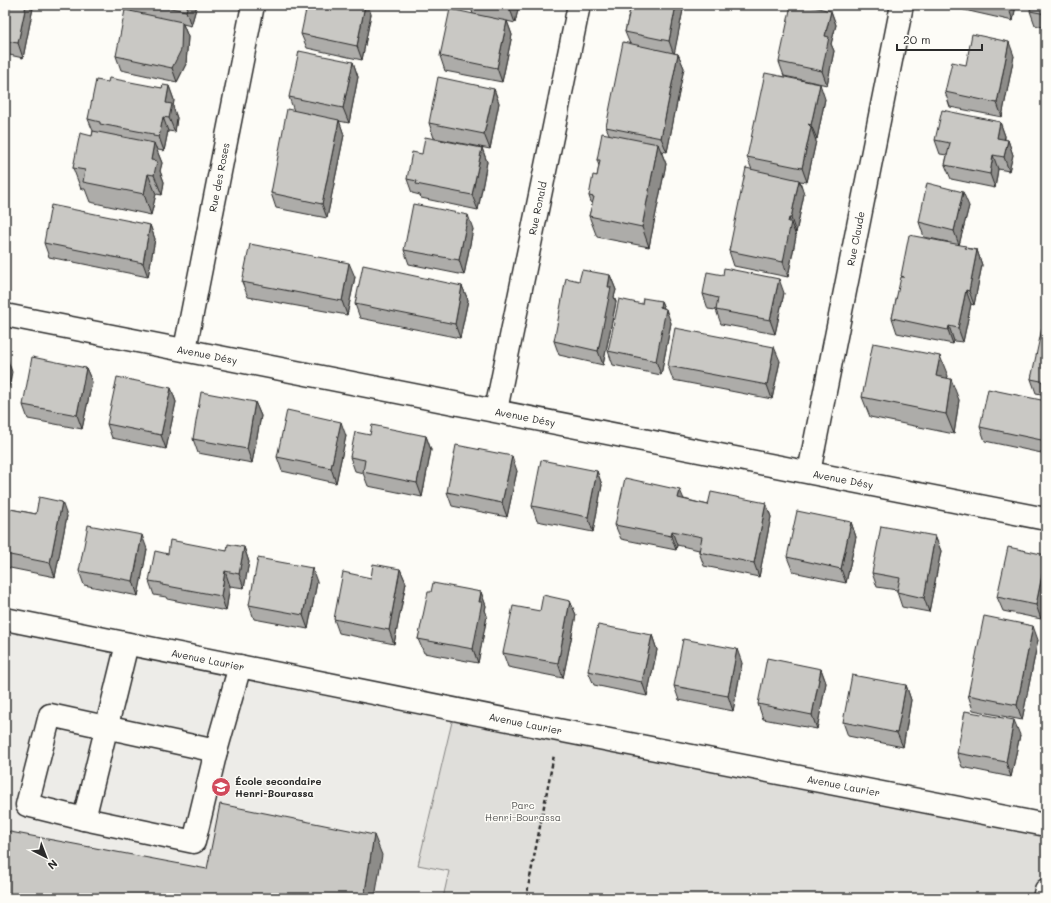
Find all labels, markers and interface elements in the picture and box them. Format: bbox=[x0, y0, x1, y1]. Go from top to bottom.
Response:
scale bar bbox=[897, 26, 982, 52]
text: 20 m bbox=[903, 31, 931, 47]
street label: Rue des Roses bbox=[205, 141, 233, 213]
street label: Rue Ronald bbox=[525, 180, 550, 236]
street label: Rue Claude bbox=[843, 210, 868, 267]
street label: Avenue Désy bbox=[176, 342, 239, 367]
street label: Avenue Désy bbox=[494, 404, 556, 430]
street label: Avenue Désy bbox=[812, 466, 874, 492]
street label: Avenue Laurier bbox=[170, 646, 246, 674]
street label: Avenue Laurier bbox=[488, 709, 563, 738]
street label: Avenue Laurier bbox=[806, 772, 881, 800]
place label: École secondaire Henri-Bourassa bbox=[235, 774, 322, 800]
school or university icon: École secondaire Henri-Bourassa bbox=[210, 776, 232, 798]
park label: Parc Henri-Bourassa bbox=[485, 798, 561, 824]
north arrow bbox=[26, 837, 66, 877]
text: N bbox=[45, 856, 61, 873]

